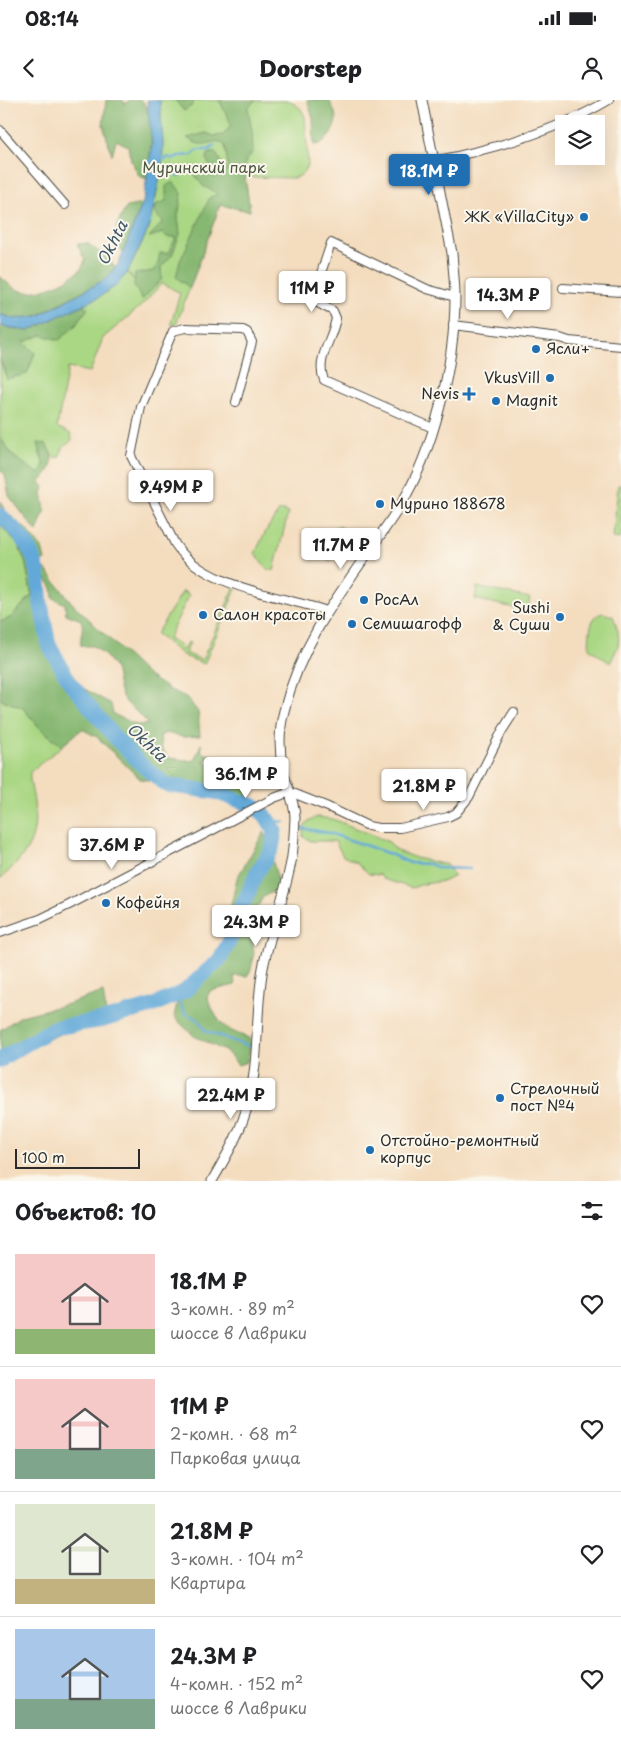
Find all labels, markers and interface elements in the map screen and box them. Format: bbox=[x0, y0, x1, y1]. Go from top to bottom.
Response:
text: 08:14 bbox=[25, 4, 79, 32]
text: Doorstep bbox=[259, 51, 362, 84]
icon: back bbox=[15, 54, 43, 82]
icon: person bbox=[578, 54, 606, 82]
map controls bbox=[555, 115, 605, 165]
button: layers bbox=[555, 115, 605, 165]
pin: 18.1M ₽ bbox=[383, 154, 475, 196]
park label: Муринский парк bbox=[142, 155, 266, 178]
text: 18.1M ₽ bbox=[400, 158, 458, 182]
place label: ЖК «VillaCity» bbox=[464, 204, 574, 227]
marker: ЖК «VillaCity» bbox=[578, 211, 590, 223]
water label: Okhta bbox=[90, 215, 133, 269]
pin: 11M ₽ bbox=[277, 270, 347, 313]
text: 11M ₽ bbox=[290, 275, 334, 299]
pin: 14.3M ₽ bbox=[462, 278, 554, 320]
text: 14.3M ₽ bbox=[477, 282, 539, 306]
place label: Ясли+ bbox=[546, 336, 590, 359]
marker: Ясли+ bbox=[530, 343, 542, 355]
place label: VkusVill bbox=[484, 365, 540, 388]
marker: VkusVill bbox=[544, 372, 556, 384]
place label: Nevis bbox=[421, 381, 459, 404]
marker: Nevis bbox=[463, 388, 475, 400]
place label: Magnit bbox=[506, 388, 558, 411]
marker: Magnit bbox=[490, 395, 502, 407]
pin: 9.49M ₽ bbox=[125, 470, 217, 512]
text: 9.49M ₽ bbox=[139, 474, 203, 498]
place label: Мурино 188678 bbox=[390, 491, 506, 514]
marker: Мурино 188678 bbox=[374, 498, 386, 510]
pin: 11.7M ₽ bbox=[295, 528, 387, 570]
text: 11.7M ₽ bbox=[312, 532, 370, 556]
place label: РосАл bbox=[374, 587, 419, 610]
marker: РосАл bbox=[358, 594, 370, 606]
place label: Sushi & Суши bbox=[492, 595, 550, 635]
place label: Салон красоты bbox=[213, 602, 326, 625]
marker: Салон красоты bbox=[197, 609, 209, 621]
place label: Семишагофф bbox=[362, 611, 462, 634]
marker: Sushi & Суши bbox=[554, 611, 566, 623]
marker: Семишагофф bbox=[346, 618, 358, 630]
water label: Okhta bbox=[122, 716, 174, 767]
pin: 36.1M ₽ bbox=[200, 756, 292, 799]
text: 36.1M ₽ bbox=[215, 761, 277, 785]
pin: 21.8M ₽ bbox=[378, 768, 470, 811]
text: 21.8M ₽ bbox=[392, 773, 456, 797]
pin: 37.6M ₽ bbox=[66, 828, 158, 870]
text: 37.6M ₽ bbox=[80, 832, 144, 856]
place label: Кофейня bbox=[116, 890, 180, 913]
marker: Кофейня bbox=[100, 897, 112, 909]
pin: 24.3M ₽ bbox=[210, 904, 302, 947]
text: 24.3M ₽ bbox=[223, 909, 289, 933]
place label: Стрелочный пост №4 bbox=[510, 1076, 600, 1116]
pin: 22.4M ₽ bbox=[185, 1078, 277, 1120]
text: 22.4M ₽ bbox=[197, 1082, 265, 1106]
marker: Стрелочный пост №4 bbox=[494, 1092, 506, 1104]
place label: Отстойно-ремонтный корпус bbox=[380, 1128, 539, 1168]
marker: Отстойно-ремонтный корпус bbox=[364, 1144, 376, 1156]
scale bar bbox=[15, 1146, 140, 1169]
text: 100 m bbox=[22, 1147, 65, 1168]
text: Объектов: 10 bbox=[15, 1195, 156, 1227]
icon: filters bbox=[578, 1197, 606, 1225]
text: 18.1M ₽ bbox=[170, 1264, 247, 1296]
icon: home bbox=[55, 1274, 115, 1334]
icon: heart bbox=[578, 1290, 606, 1318]
text: 3-комн. · 89 m² bbox=[170, 1296, 295, 1320]
text: шоссе в Лаврики bbox=[170, 1320, 307, 1344]
text: 11M ₽ bbox=[170, 1389, 229, 1421]
icon: home bbox=[55, 1399, 115, 1459]
icon: heart bbox=[578, 1415, 606, 1443]
text: 2-комн. · 68 m² bbox=[170, 1421, 297, 1445]
text: Парковая улица bbox=[170, 1445, 300, 1469]
text: 21.8M ₽ bbox=[170, 1514, 253, 1546]
icon: home bbox=[55, 1524, 115, 1584]
icon: heart bbox=[578, 1540, 606, 1568]
text: 3-комн. · 104 m² bbox=[170, 1546, 304, 1570]
text: Квартира bbox=[170, 1570, 245, 1594]
text: 24.3M ₽ bbox=[170, 1639, 257, 1671]
icon: home bbox=[55, 1649, 115, 1709]
icon: heart bbox=[578, 1665, 606, 1693]
text: 4-комн. · 152 m² bbox=[170, 1671, 303, 1695]
text: шоссе в Лаврики bbox=[170, 1695, 307, 1719]

